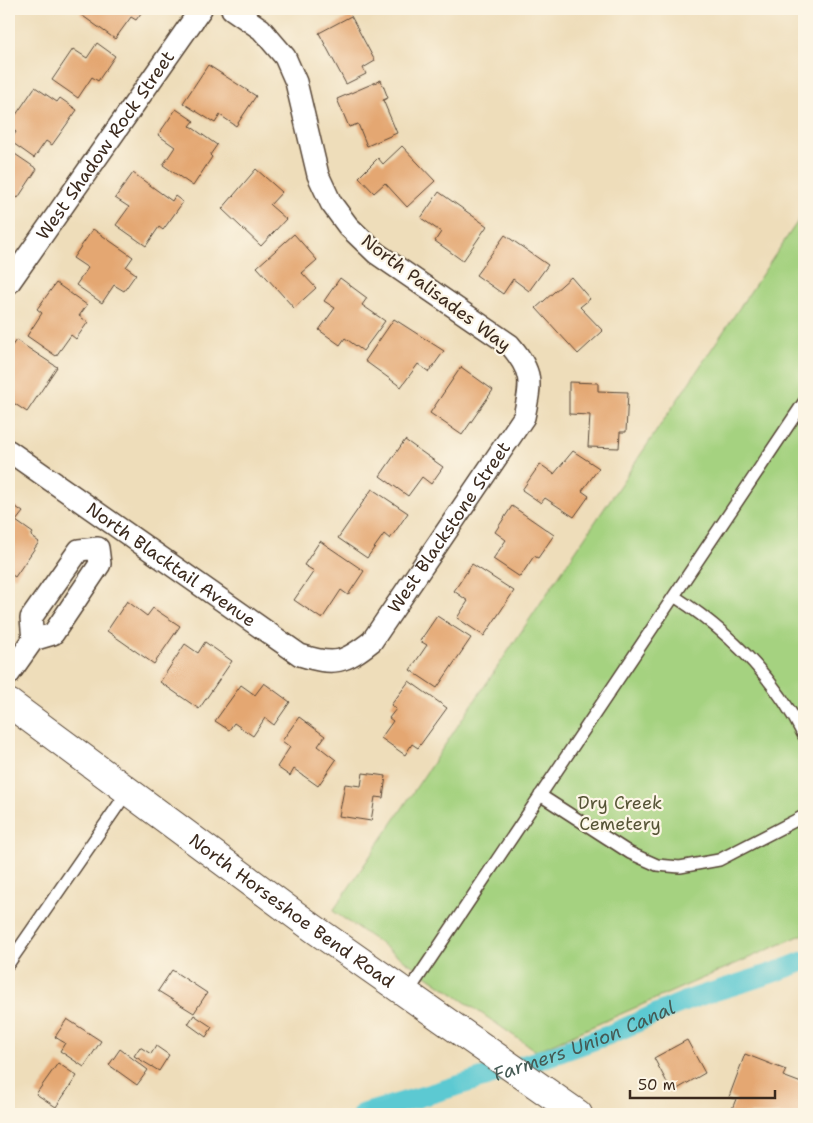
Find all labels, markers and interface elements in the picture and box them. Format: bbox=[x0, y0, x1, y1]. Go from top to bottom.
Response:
street label: West Shadow Rock Street bbox=[31, 46, 180, 245]
street label: North Palisades Way bbox=[356, 229, 516, 357]
street label: West Blackstone Street bbox=[382, 437, 516, 618]
street label: North Blacktail Avenue bbox=[82, 497, 261, 632]
park label: Dry Creek Cemetery bbox=[578, 791, 662, 836]
street label: North Horseshoe Bend Road bbox=[184, 828, 399, 994]
water label: Farmers Union Canal bbox=[490, 995, 679, 1087]
scale bar bbox=[630, 1068, 776, 1100]
text: 50 m bbox=[638, 1075, 676, 1095]

